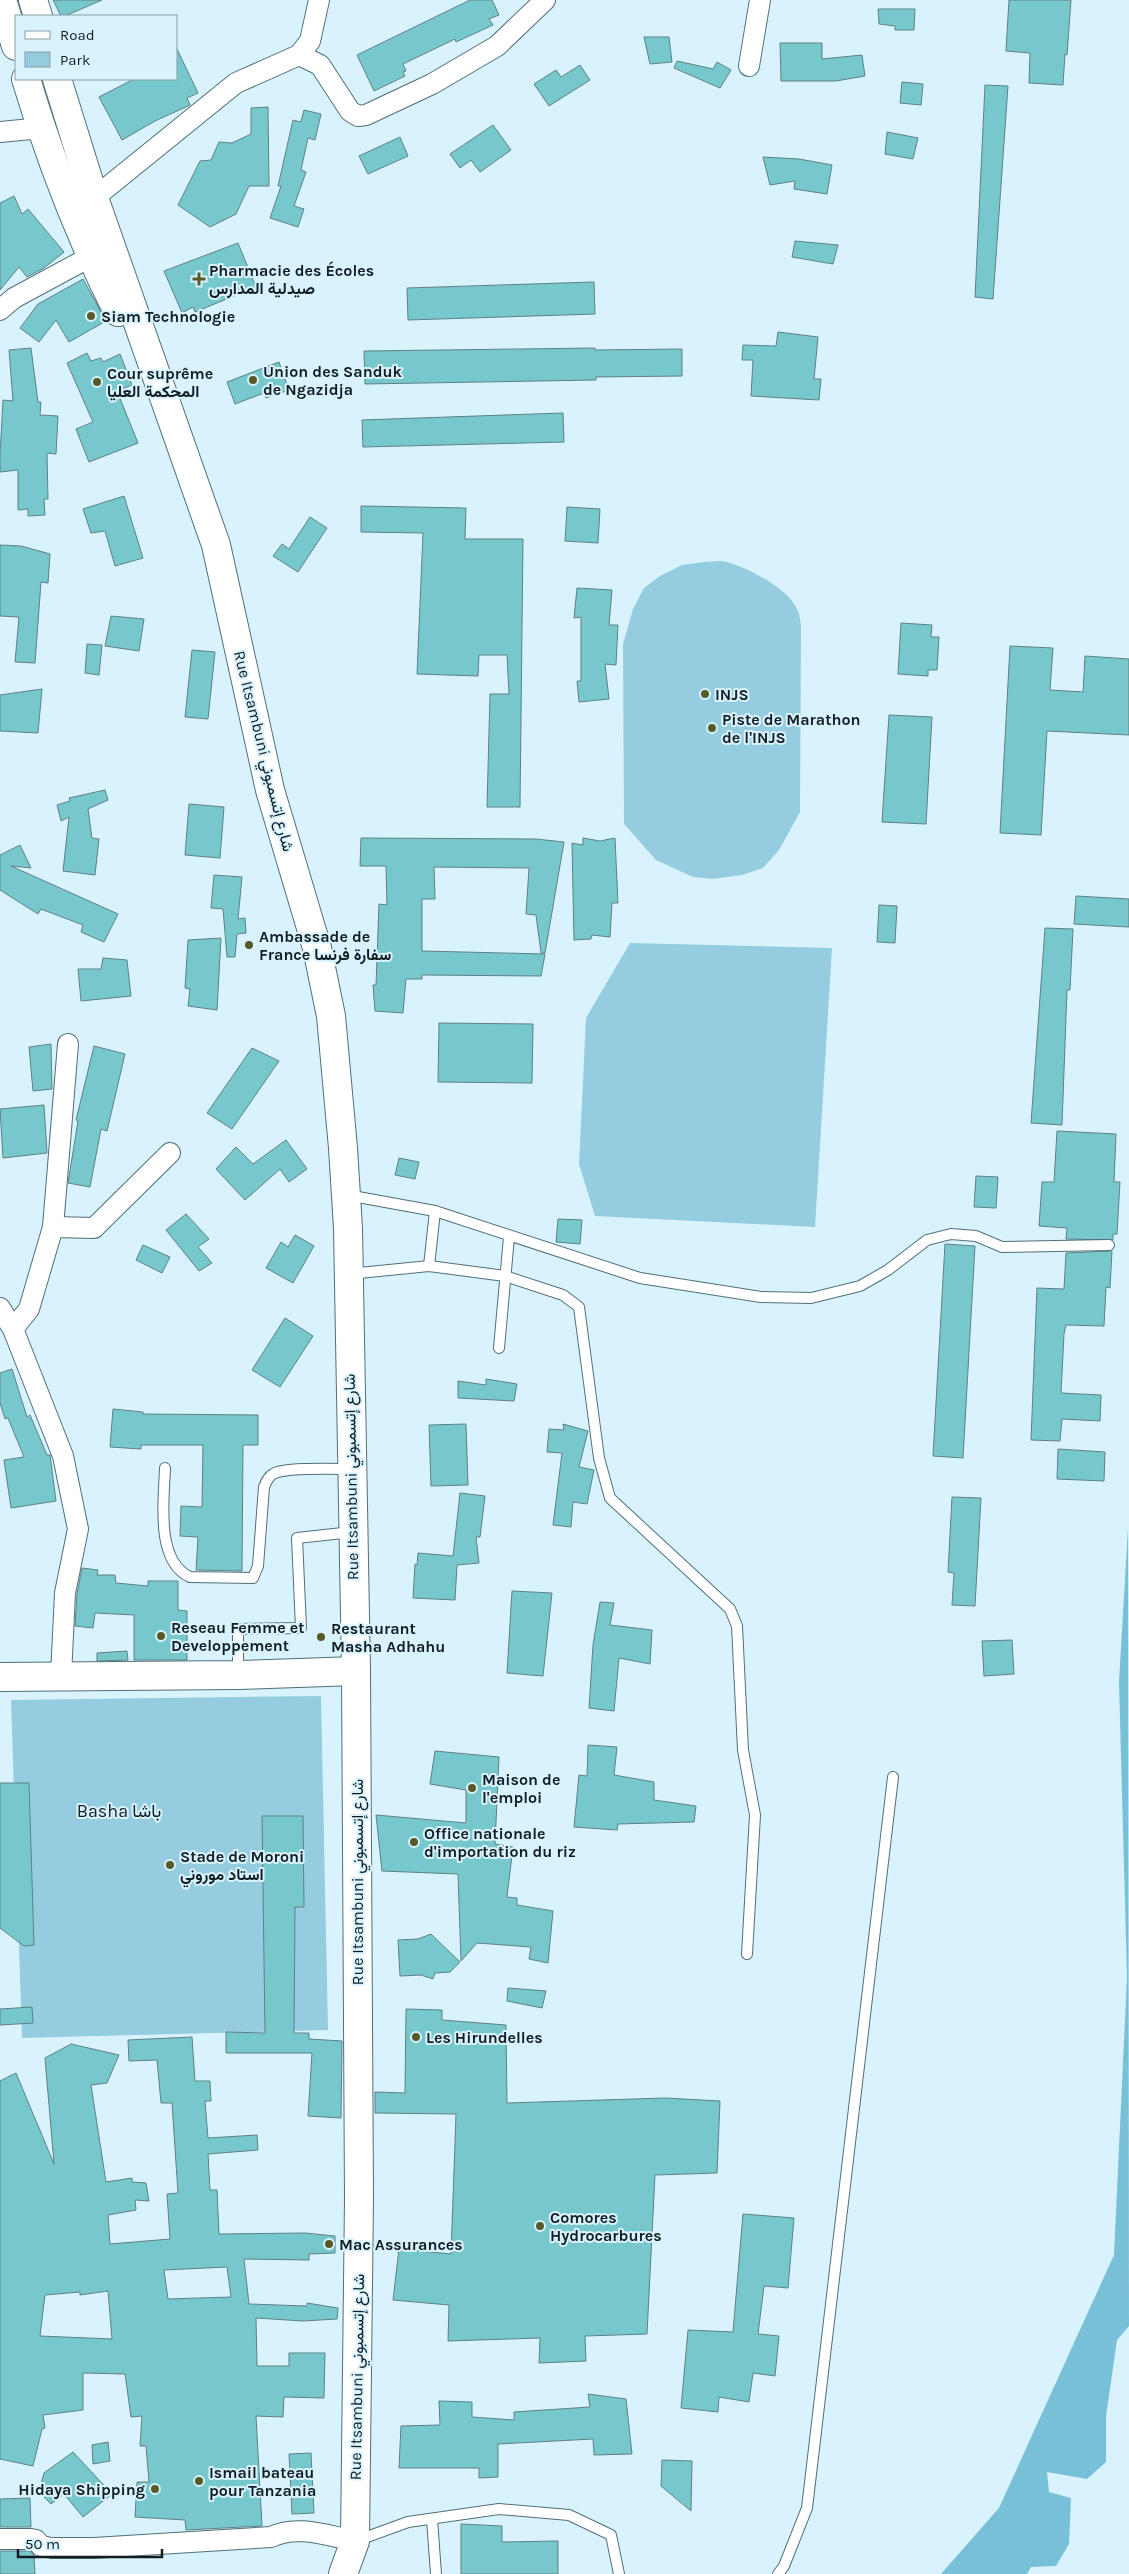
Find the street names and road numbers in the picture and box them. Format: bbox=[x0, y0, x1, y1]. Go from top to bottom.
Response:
street label: Rue Itsambuni شارع إتسمبوني bbox=[226, 649, 298, 854]
street label: Rue Itsambuni شارع إتسمبوني bbox=[340, 1374, 366, 1580]
street label: Rue Itsambuni شارع إتسمبوني bbox=[348, 1779, 371, 1985]
street label: Rue Itsambuni شارع إتسمبوني bbox=[346, 2274, 372, 2480]

